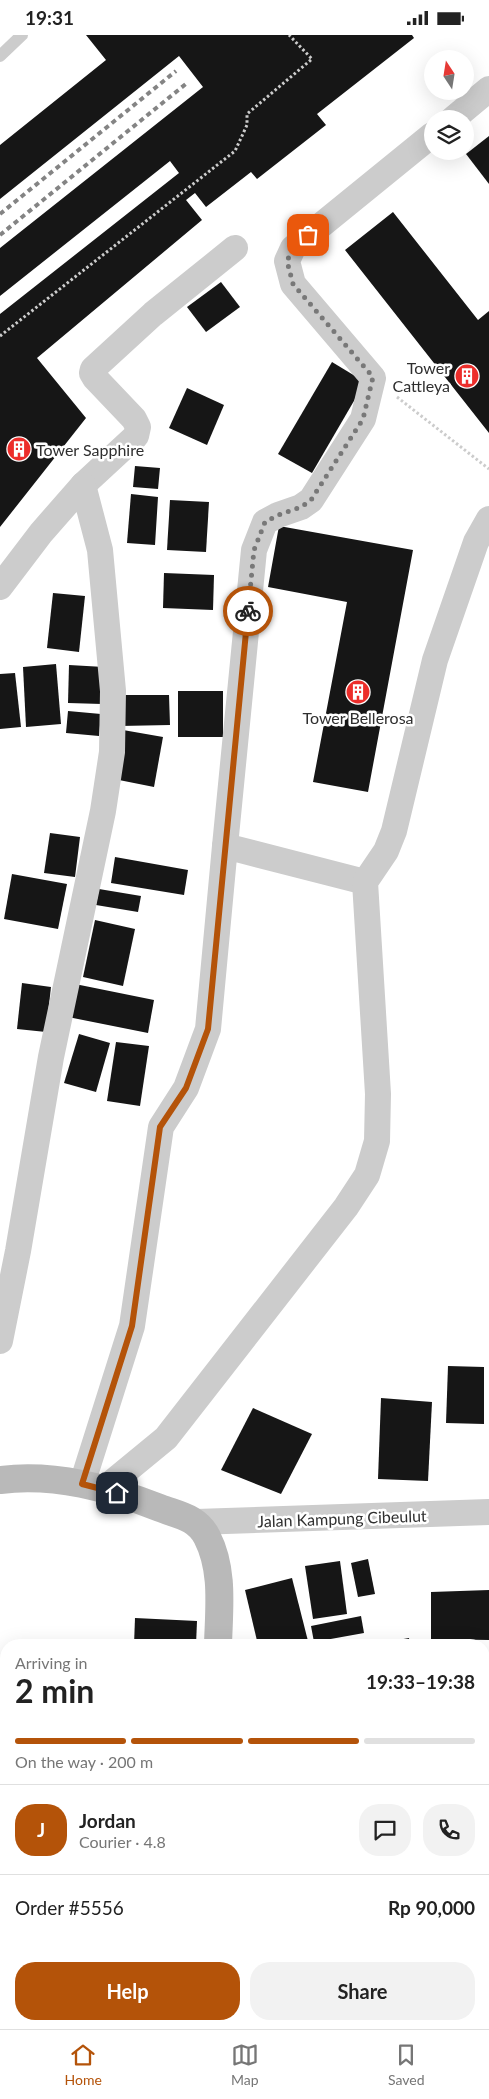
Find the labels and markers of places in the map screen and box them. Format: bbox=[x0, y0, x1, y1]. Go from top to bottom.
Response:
pin bbox=[287, 214, 329, 256]
place label: Tower Cattleya bbox=[392, 358, 450, 395]
building icon: Tower Cattleya bbox=[454, 363, 480, 389]
building icon: Tower Sapphire bbox=[6, 436, 32, 462]
place label: Tower Sapphire bbox=[36, 440, 144, 459]
building icon: Tower Bellerosa bbox=[345, 679, 371, 705]
place label: Tower Bellerosa bbox=[302, 708, 414, 727]
pin bbox=[96, 1472, 138, 1514]

